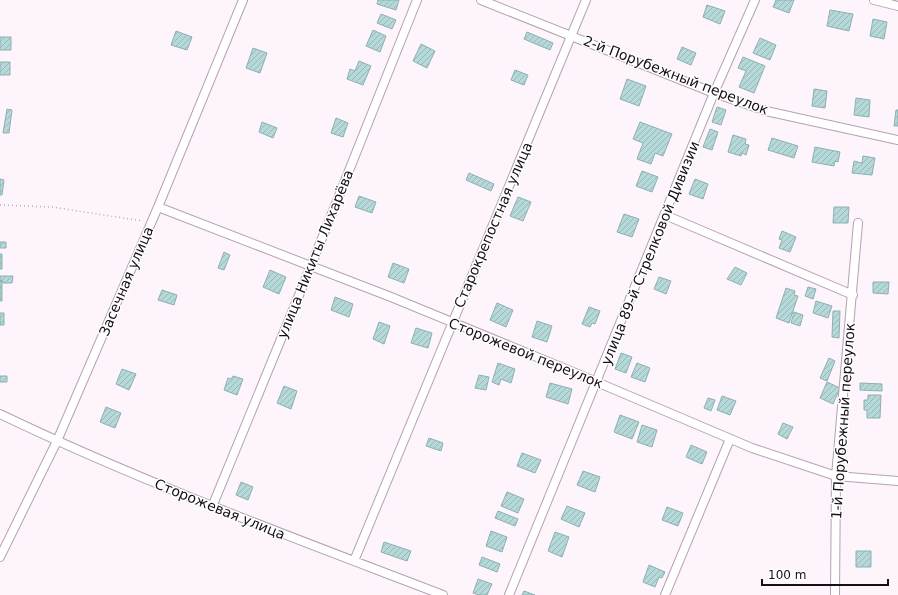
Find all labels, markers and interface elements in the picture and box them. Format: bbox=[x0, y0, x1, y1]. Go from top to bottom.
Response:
street label: 2-й Порубежный переулок bbox=[581, 32, 771, 118]
street label: улица 89-й Стрелковой Дивизии bbox=[598, 139, 702, 367]
street label: Старокрепостная улица bbox=[451, 140, 535, 310]
street label: улица Никиты Лихарёва bbox=[274, 167, 356, 341]
street label: Засечная улица bbox=[96, 224, 156, 338]
street label: Сторожевой переулок bbox=[446, 315, 606, 391]
street label: 1-й Порубежный переулок bbox=[828, 322, 858, 520]
street label: Сторожевая улица bbox=[152, 475, 288, 543]
scale bar bbox=[762, 561, 888, 587]
text: 100 m bbox=[768, 568, 806, 582]

